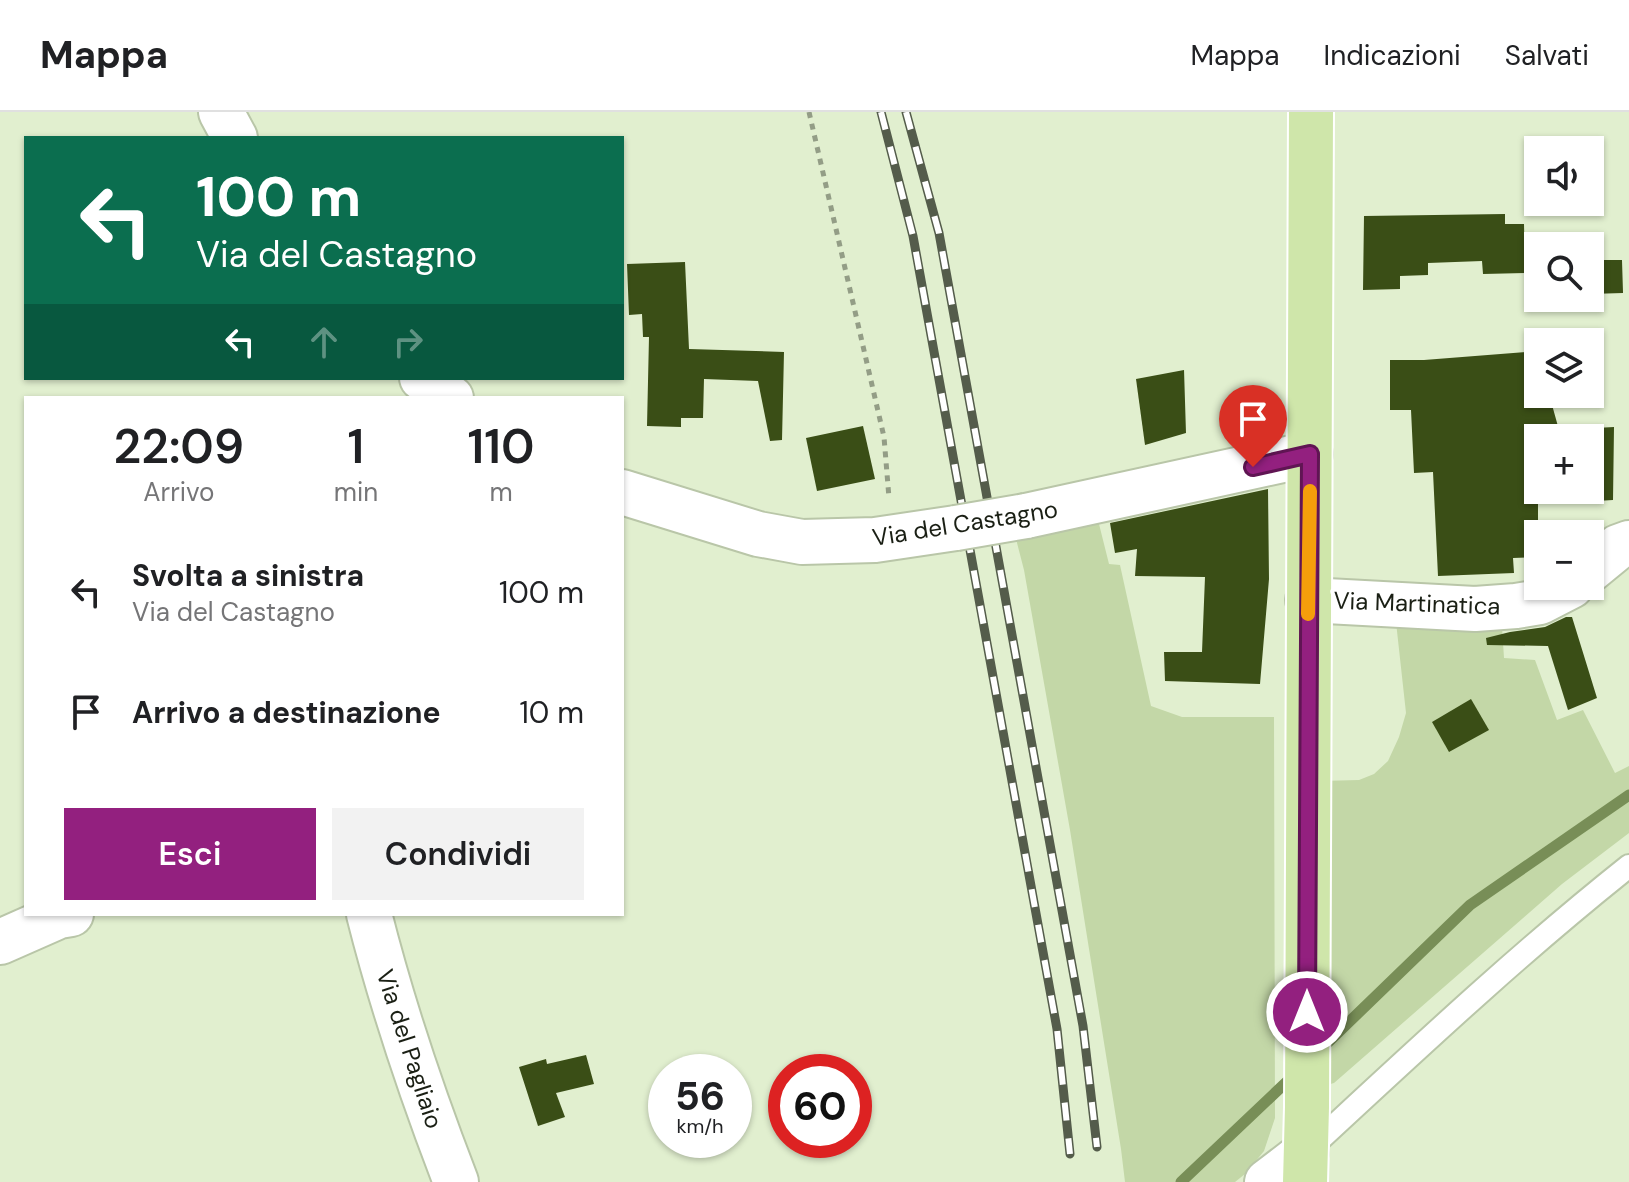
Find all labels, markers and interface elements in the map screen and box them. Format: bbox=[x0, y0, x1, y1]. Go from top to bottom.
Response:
text: Mappa bbox=[40, 30, 168, 80]
text: Mappa bbox=[1191, 37, 1280, 74]
text: Indicazioni bbox=[1324, 37, 1461, 74]
text: Salvati bbox=[1505, 37, 1589, 74]
map controls bbox=[1524, 136, 1604, 600]
button: sound bbox=[1524, 136, 1604, 216]
text: 100 m bbox=[196, 160, 361, 233]
icon: left bbox=[64, 168, 168, 272]
text: Via del Castagno bbox=[196, 231, 477, 278]
button: search bbox=[1524, 232, 1604, 312]
icon: left bbox=[218, 320, 262, 364]
icon: ahead bbox=[302, 320, 346, 364]
icon: right bbox=[386, 320, 430, 364]
button: layers bbox=[1524, 328, 1604, 408]
pin bbox=[1219, 385, 1287, 467]
icon: arrive bbox=[1231, 397, 1275, 441]
text: 22:09 bbox=[113, 415, 244, 478]
text: 1 bbox=[348, 415, 364, 478]
text: 110 bbox=[468, 415, 534, 478]
button: + bbox=[1524, 424, 1604, 504]
text: Arrivo bbox=[143, 475, 214, 509]
text: min bbox=[334, 475, 378, 509]
text: m bbox=[489, 475, 513, 509]
street label: Via del Castagno bbox=[870, 493, 1060, 553]
button: − bbox=[1524, 520, 1604, 600]
text: Svolta a sinistra bbox=[132, 556, 364, 595]
icon: left bbox=[64, 570, 108, 614]
text: 100 m bbox=[499, 573, 584, 612]
street label: Via Martinatica bbox=[1333, 585, 1501, 621]
text: Via del Castagno bbox=[132, 595, 335, 629]
icon: arrive bbox=[64, 690, 108, 734]
text: Arrivo a destinazione bbox=[132, 693, 441, 732]
text: 10 m bbox=[519, 693, 584, 732]
button: Esci bbox=[64, 808, 316, 900]
button: Condividi bbox=[332, 808, 584, 900]
street label: Via del Pagliaio bbox=[370, 965, 450, 1133]
position arrow bbox=[1265, 970, 1349, 1054]
speed limit sign: 60 bbox=[768, 1054, 872, 1158]
text: 56 bbox=[675, 1070, 725, 1122]
text: km/h bbox=[676, 1113, 724, 1139]

